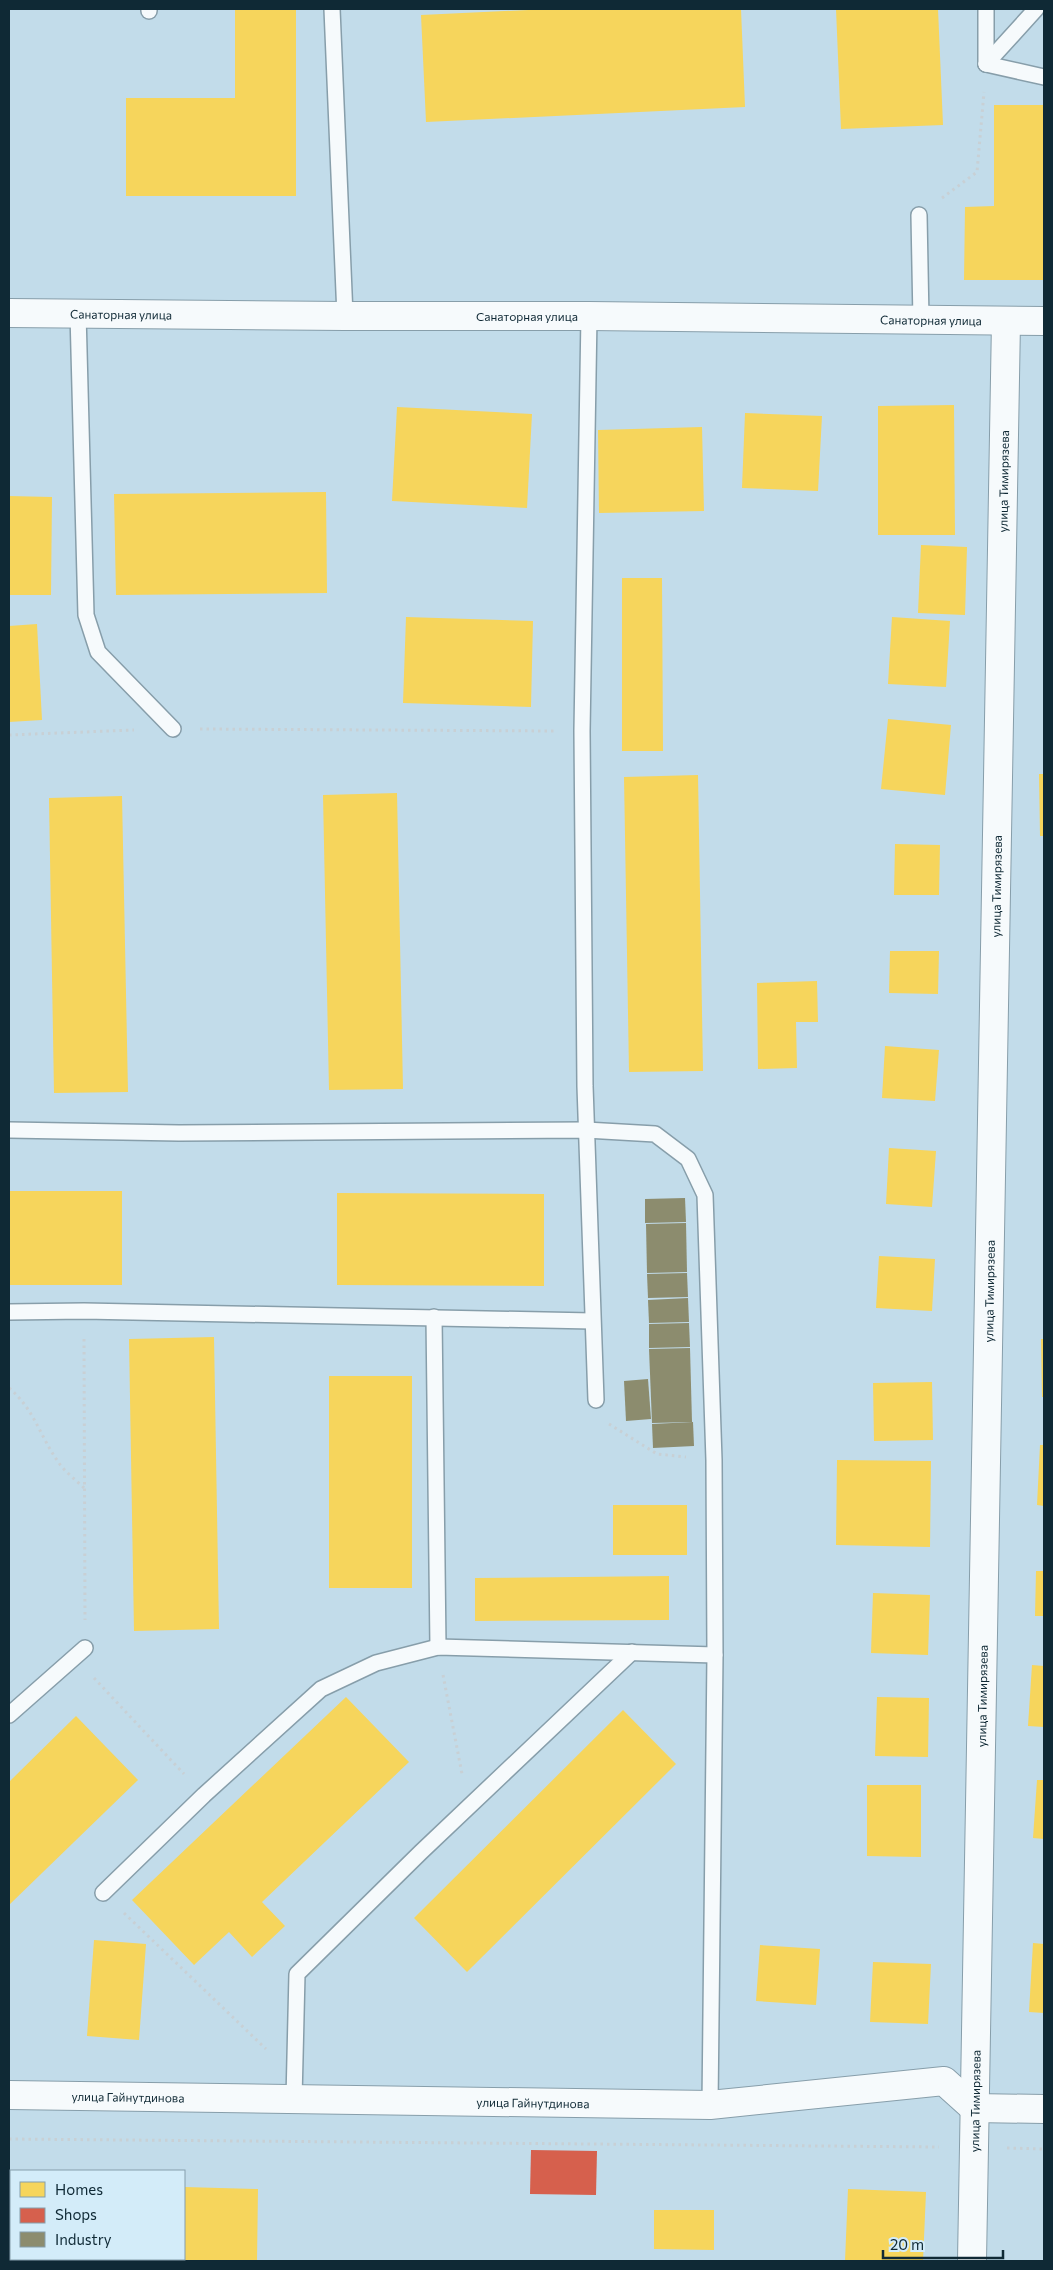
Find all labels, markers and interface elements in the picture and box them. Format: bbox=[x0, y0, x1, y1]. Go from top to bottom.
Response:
street label: Санаторная улица bbox=[70, 307, 172, 321]
street label: Санаторная улица bbox=[476, 309, 578, 323]
street label: Санаторная улица bbox=[880, 312, 982, 327]
street label: улица Тимирязева bbox=[995, 430, 1011, 533]
street label: улица Тимирязева bbox=[988, 835, 1004, 937]
street label: улица Тимирязева bbox=[981, 1240, 997, 1342]
street label: улица Тимирязева bbox=[974, 1645, 990, 1747]
street label: улица Тимирязева bbox=[967, 2050, 983, 2152]
street label: улица Гайнутдинова bbox=[71, 2089, 185, 2105]
street label: улица Гайнутдинова bbox=[476, 2095, 590, 2110]
legend bbox=[10, 2170, 185, 2260]
text: Homes bbox=[55, 2180, 103, 2198]
text: Shops bbox=[55, 2205, 97, 2223]
scale bar bbox=[883, 2228, 1003, 2260]
text: Industry bbox=[55, 2230, 112, 2248]
text: 20 m bbox=[890, 2235, 924, 2253]

